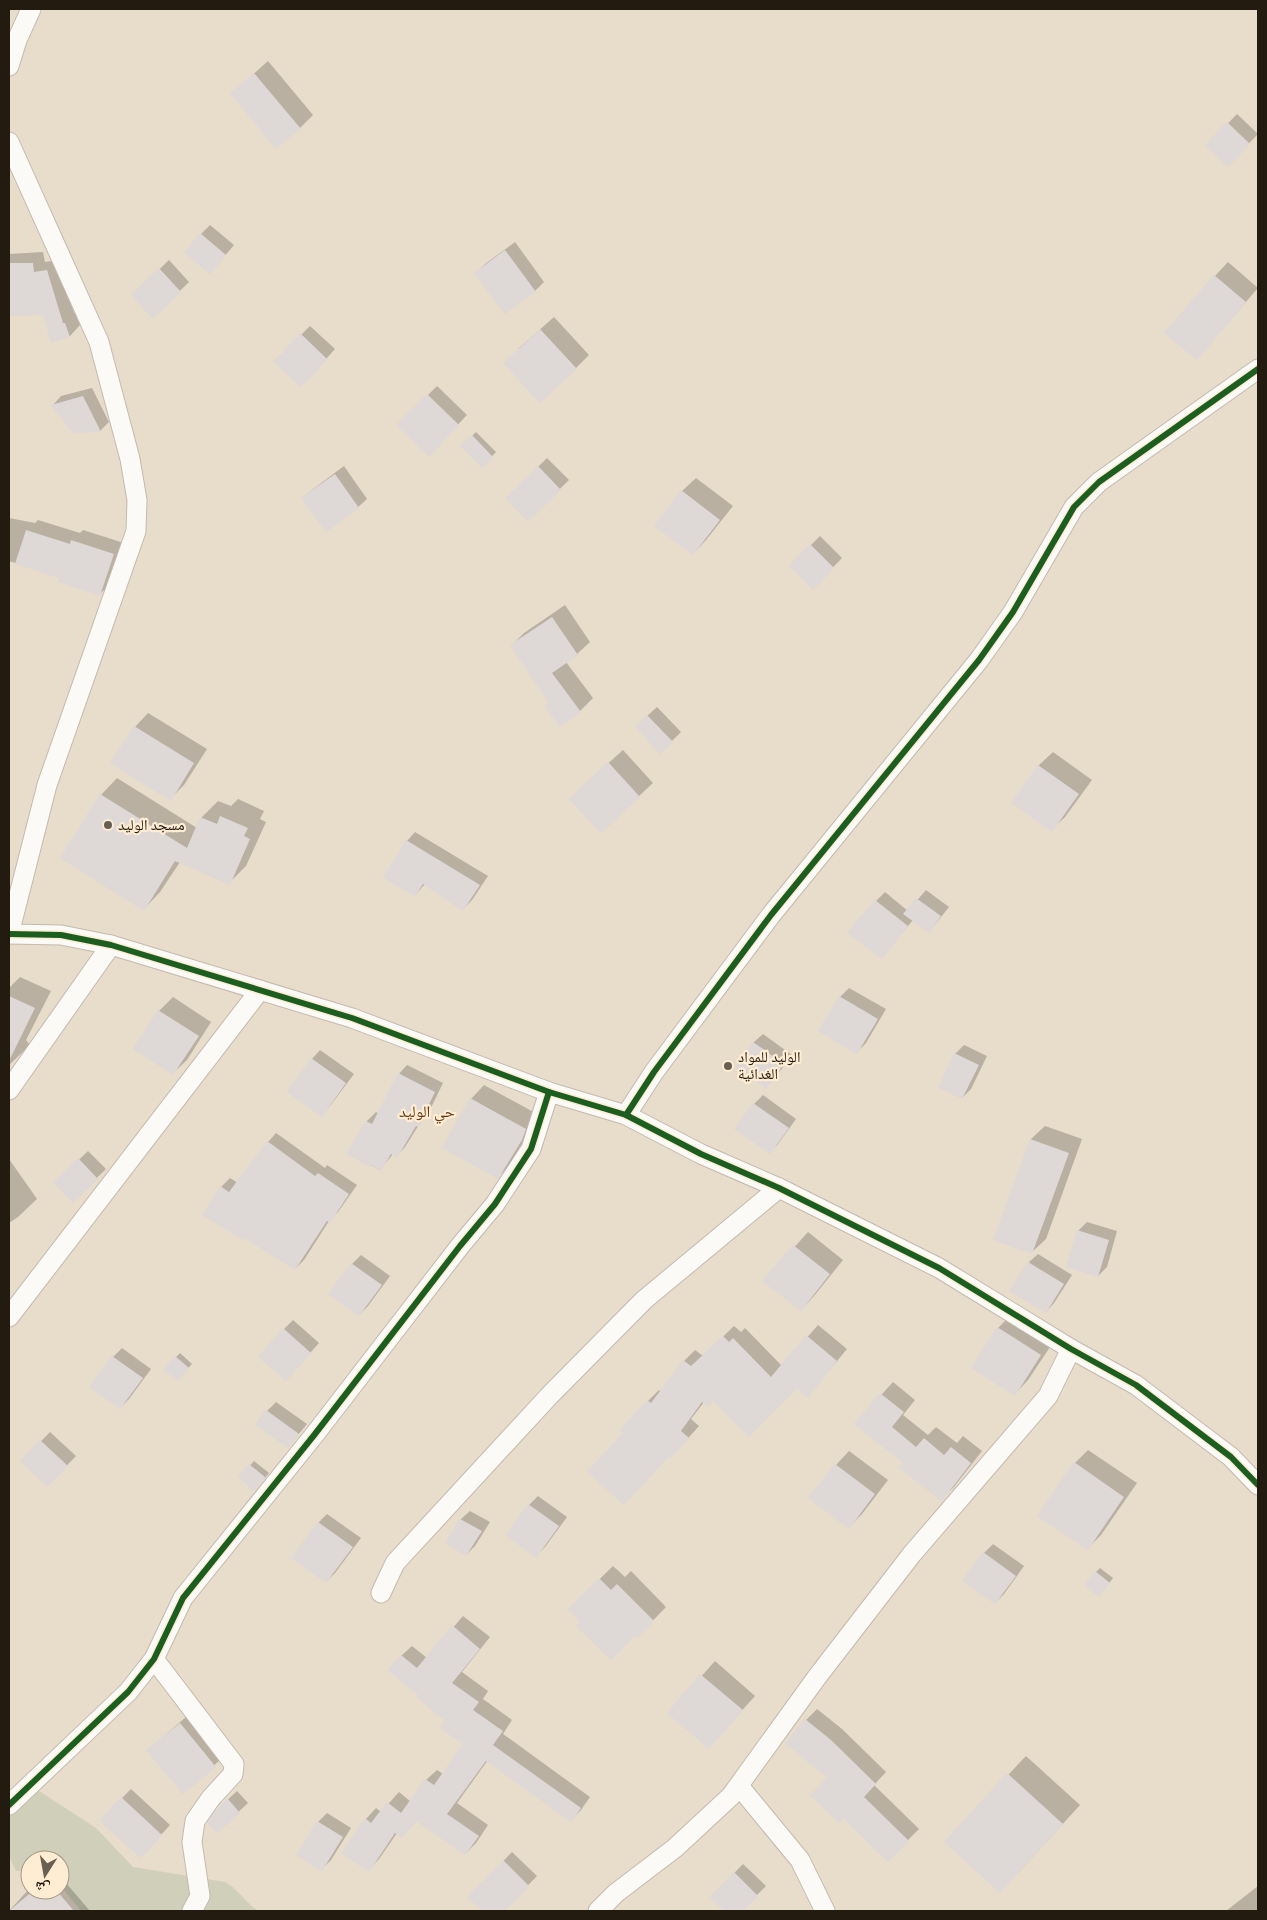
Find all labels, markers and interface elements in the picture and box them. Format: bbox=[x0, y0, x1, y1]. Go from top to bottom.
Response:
place label: مسجد الوليد bbox=[118, 816, 185, 834]
marker: مسجد الوليد bbox=[102, 819, 114, 831]
place label: الوليد للمواد الغدائية bbox=[738, 1048, 801, 1083]
marker: الوليد للمواد الغدائية bbox=[722, 1060, 734, 1072]
district label: حي الوليد bbox=[399, 1102, 455, 1124]
north arrow bbox=[20, 1850, 70, 1900]
text: ش bbox=[34, 1877, 52, 1897]

